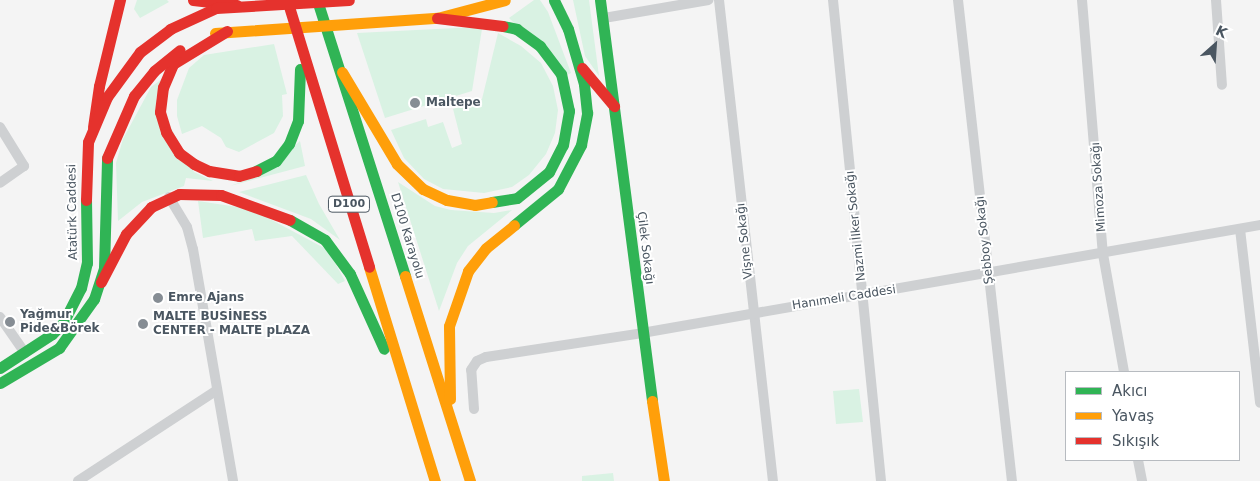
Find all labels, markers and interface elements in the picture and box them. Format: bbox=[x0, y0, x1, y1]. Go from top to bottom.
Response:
north arrow bbox=[1190, 20, 1240, 70]
text: K bbox=[1213, 22, 1230, 41]
marker: Maltepe bbox=[408, 96, 422, 110]
place label: Maltepe bbox=[426, 96, 481, 110]
street label: Mimoza Sokağı bbox=[1089, 142, 1109, 232]
street label: Atatürk Caddesi bbox=[65, 164, 81, 260]
street label: Nazmi İlker Sokağı bbox=[843, 170, 869, 282]
street label: D100 Karayolu bbox=[387, 192, 427, 280]
road number: D100 bbox=[328, 195, 370, 212]
street label: Şebboy Sokağı bbox=[973, 195, 997, 285]
street label: Vişne Sokağı bbox=[734, 202, 756, 280]
street label: Çilek Sokağı bbox=[633, 211, 657, 285]
street label: Hanımeli Caddesi bbox=[791, 283, 897, 313]
place label: Emre Ajans bbox=[168, 291, 244, 305]
marker: Emre Ajans bbox=[152, 292, 164, 304]
place label: Yağmur Pide&Börek bbox=[20, 308, 100, 336]
place label: MALTE BUSİNESS CENTER - MALTE pLAZA bbox=[153, 310, 310, 338]
marker: Yağmur Pide&Börek bbox=[4, 316, 16, 328]
marker: MALTE BUSİNESS CENTER - MALTE pLAZA bbox=[137, 318, 149, 330]
legend bbox=[1065, 371, 1240, 461]
text: Akıcı bbox=[1112, 382, 1148, 400]
text: Yavaş bbox=[1112, 407, 1154, 425]
text: Sıkışık bbox=[1112, 432, 1159, 450]

